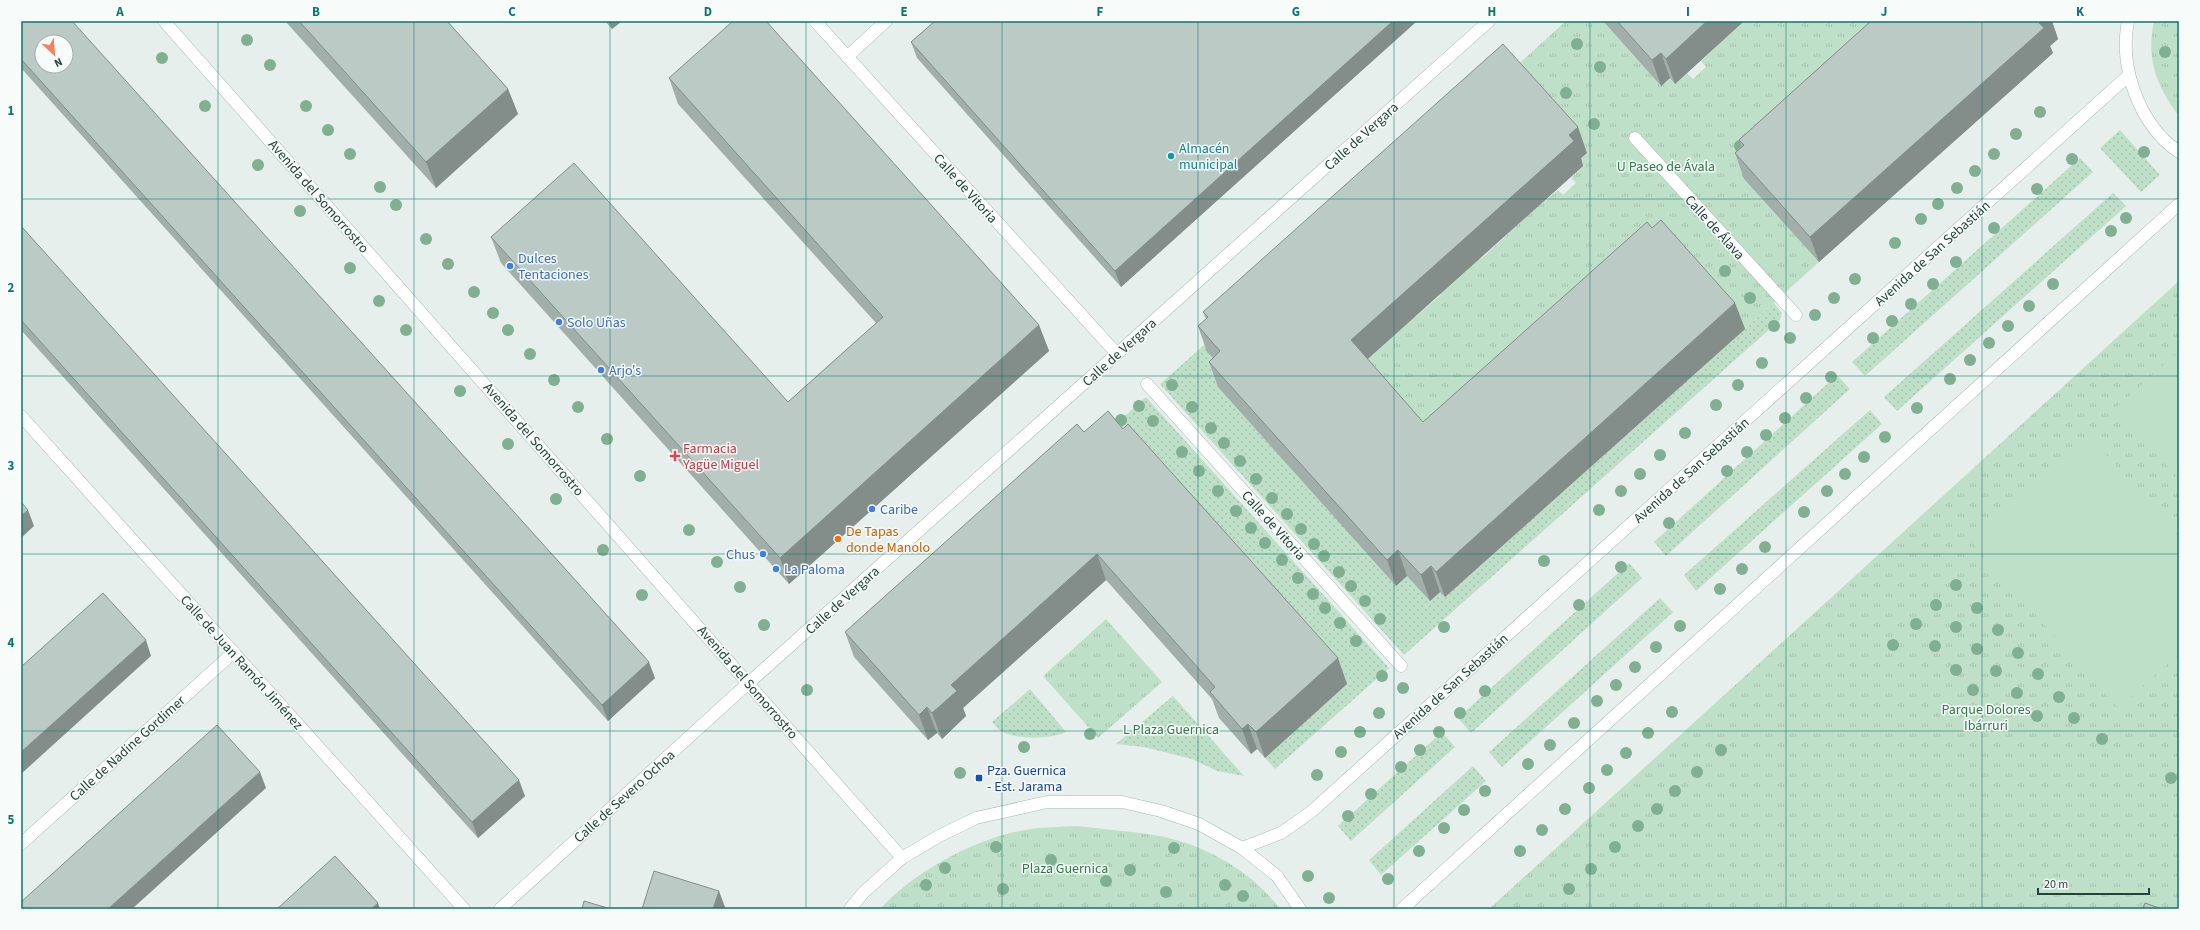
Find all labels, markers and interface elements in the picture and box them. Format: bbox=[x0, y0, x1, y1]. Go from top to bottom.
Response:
text: A bbox=[115, 3, 124, 21]
text: B bbox=[312, 3, 320, 21]
text: C bbox=[508, 3, 516, 21]
text: D bbox=[704, 3, 712, 21]
text: E bbox=[900, 3, 908, 21]
text: F bbox=[1097, 3, 1104, 21]
text: G bbox=[1292, 3, 1300, 21]
text: H bbox=[1488, 3, 1496, 21]
text: I bbox=[1686, 3, 1690, 21]
text: J bbox=[1881, 3, 1887, 21]
text: K bbox=[2076, 3, 2085, 21]
north arrow bbox=[34, 34, 74, 74]
text: N bbox=[52, 54, 65, 71]
street label: Calle de Vergara bbox=[1320, 98, 1403, 175]
text: 1 bbox=[8, 102, 15, 120]
street label: Avenida del Somorrostro bbox=[263, 135, 373, 258]
place label: Almacén municipal bbox=[1179, 139, 1238, 175]
street label: Calle de Vitoria bbox=[929, 149, 1002, 228]
marker: Almacén municipal bbox=[1166, 151, 1176, 161]
park label: U Paseo de Ávala bbox=[1617, 157, 1715, 177]
street label: Calle de Álava bbox=[1680, 191, 1749, 264]
street label: Avenida de San Sebastián bbox=[1870, 196, 1995, 311]
place label: Dulces Tentaciones bbox=[518, 249, 589, 285]
marker: Dulces Tentaciones bbox=[505, 261, 515, 271]
text: 2 bbox=[8, 279, 15, 297]
place label: Solo Uñas bbox=[567, 313, 626, 333]
street label: Calle de Vergara bbox=[1078, 314, 1161, 391]
marker: Solo Uñas bbox=[554, 317, 564, 327]
place label: Arjo's bbox=[609, 361, 641, 381]
marker: Arjo's bbox=[596, 365, 606, 375]
street label: Avenida del Somorrostro bbox=[478, 378, 588, 501]
street label: Avenida de San Sebastián bbox=[1629, 413, 1754, 528]
place label: Farmacia Yagüe Miguel bbox=[682, 439, 759, 475]
marker: Farmacia Yagüe Miguel bbox=[670, 451, 680, 461]
text: 3 bbox=[8, 457, 15, 475]
street label: Calle de Vitoria bbox=[1237, 486, 1310, 565]
place label: Caribe bbox=[880, 500, 918, 520]
marker: Caribe bbox=[867, 504, 877, 514]
place label: De Tapas donde Manolo bbox=[846, 522, 930, 558]
marker: De Tapas donde Manolo bbox=[833, 534, 843, 544]
place label: Chus bbox=[726, 545, 755, 565]
marker: Chus bbox=[758, 549, 768, 559]
place label: La Paloma bbox=[784, 560, 845, 580]
street label: Calle de Vergara bbox=[801, 562, 884, 639]
marker: La Paloma bbox=[771, 564, 781, 574]
street label: Calle de Juan Ramón Jiménez bbox=[175, 591, 307, 734]
street label: Avenida del Somorrostro bbox=[692, 621, 802, 744]
street label: Avenida de San Sebastián bbox=[1388, 629, 1513, 744]
text: 4 bbox=[8, 634, 15, 652]
street label: Calle de Nadine Gordimer bbox=[65, 691, 190, 806]
park label: Parque Dolores Ibárruri bbox=[1941, 700, 2031, 736]
park label: L Plaza Guernica bbox=[1123, 720, 1219, 740]
street label: Calle de Severo Ochoa bbox=[570, 746, 680, 848]
place label: Pza. Guernica - Est. Jarama bbox=[987, 761, 1066, 797]
marker: Pza. Guernica - Est. Jarama bbox=[974, 773, 984, 783]
text: 5 bbox=[8, 811, 15, 829]
park label: Plaza Guernica bbox=[1022, 859, 1108, 879]
scale bar bbox=[2038, 870, 2149, 896]
text: 20 m bbox=[2044, 876, 2068, 893]

